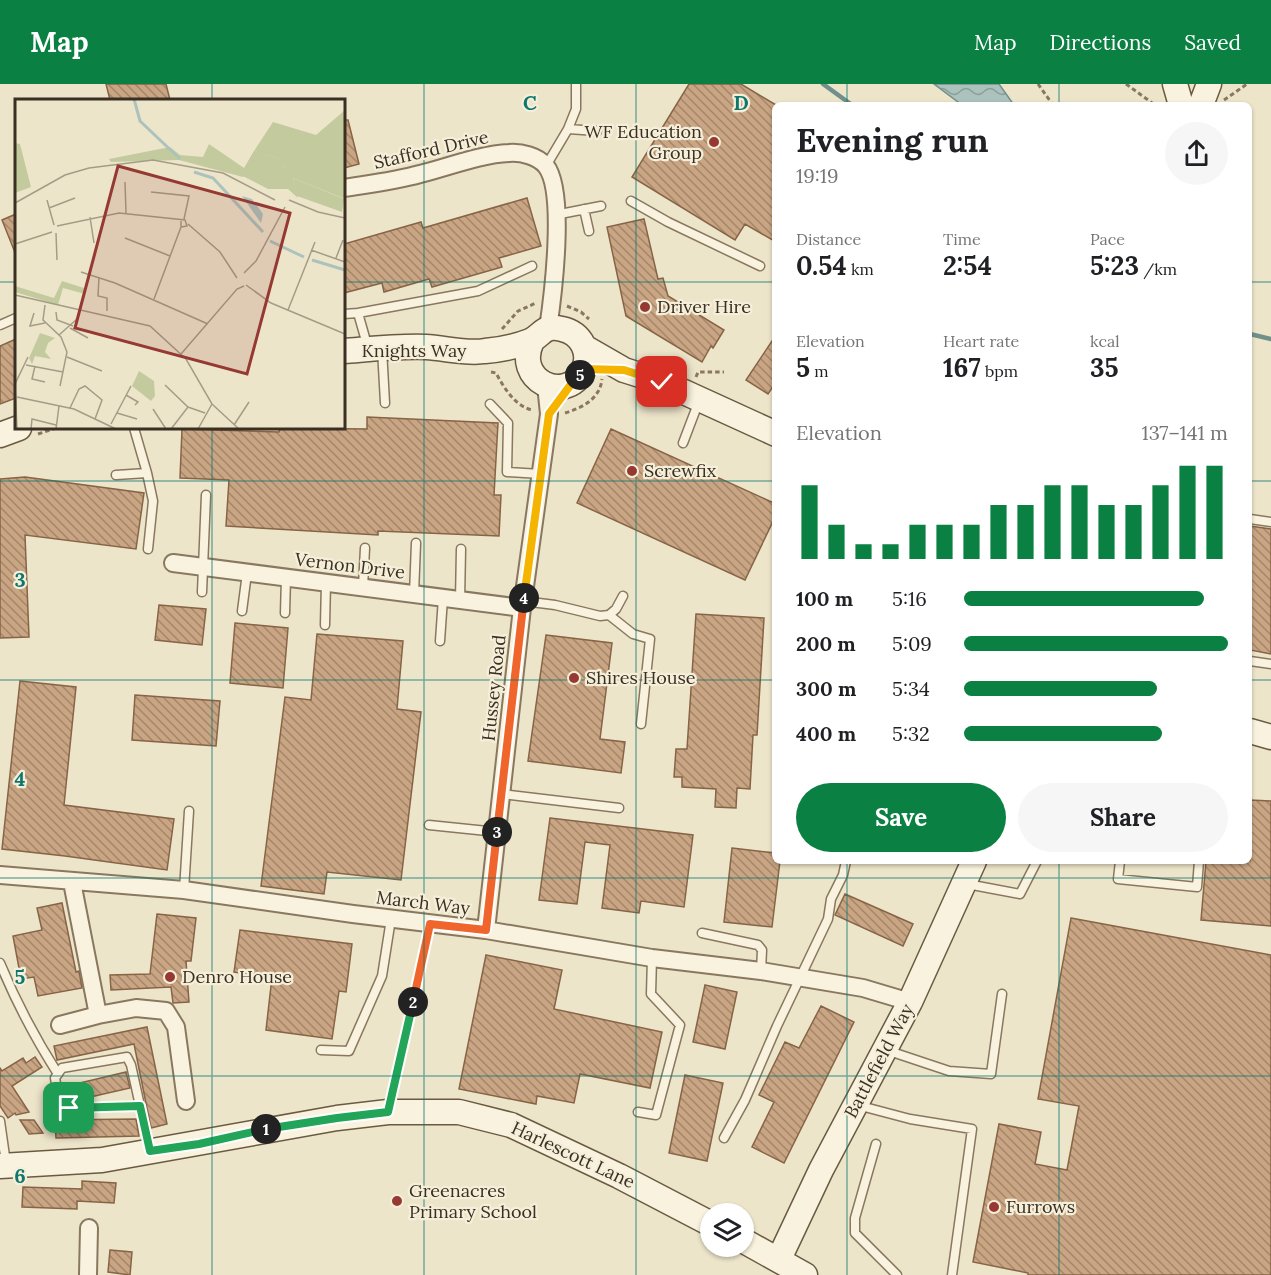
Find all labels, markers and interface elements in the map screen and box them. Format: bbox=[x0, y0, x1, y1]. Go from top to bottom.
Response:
text: Map bbox=[30, 24, 89, 60]
text: Map bbox=[974, 29, 1017, 56]
text: Directions bbox=[1050, 29, 1151, 56]
text: Saved bbox=[1184, 29, 1241, 56]
text: C bbox=[523, 90, 537, 115]
text: D bbox=[733, 90, 749, 115]
inset map bbox=[15, 99, 345, 429]
text: Evening run bbox=[796, 119, 988, 161]
place label: WF Education Group bbox=[585, 120, 702, 164]
button: share bbox=[1165, 122, 1228, 185]
street label: Stafford Drive bbox=[371, 125, 491, 174]
marker: WF Education Group bbox=[707, 135, 721, 149]
text: 19:19 bbox=[796, 163, 839, 188]
text: Distance bbox=[796, 229, 861, 249]
text: Time bbox=[943, 229, 981, 249]
text: Pace bbox=[1090, 229, 1125, 249]
text: 0.54 bbox=[796, 249, 847, 282]
text: 2:54 bbox=[943, 249, 992, 282]
text: 5:23 bbox=[1090, 249, 1139, 282]
text: km bbox=[847, 259, 874, 279]
text: /km bbox=[1139, 259, 1177, 279]
place label: Driver Hire bbox=[657, 295, 751, 318]
marker: Driver Hire bbox=[638, 300, 652, 314]
text: Elevation bbox=[796, 331, 865, 351]
text: Heart rate bbox=[943, 331, 1019, 351]
text: kcal bbox=[1090, 331, 1120, 351]
street label: Knights Way bbox=[361, 339, 467, 362]
text: 5 bbox=[796, 351, 810, 384]
text: 167 bbox=[943, 351, 981, 384]
text: 35 bbox=[1090, 351, 1119, 384]
pin bbox=[636, 356, 687, 407]
pin: 5 bbox=[565, 360, 595, 390]
text: m bbox=[810, 361, 829, 381]
text: bpm bbox=[981, 361, 1018, 381]
text: 5 bbox=[576, 365, 584, 385]
icon: check bbox=[645, 365, 678, 398]
text: Elevation bbox=[796, 420, 882, 445]
text: 137–141 m bbox=[1141, 420, 1228, 445]
place label: Screwfix bbox=[644, 459, 717, 482]
marker: Screwfix bbox=[625, 464, 639, 478]
street label: Vernon Drive bbox=[293, 547, 407, 584]
text: 3 bbox=[14, 567, 26, 592]
pin: 4 bbox=[509, 583, 539, 613]
text: 100 m bbox=[796, 586, 853, 611]
text: 5:16 bbox=[892, 586, 927, 611]
text: 4 bbox=[520, 588, 528, 608]
text: 200 m bbox=[796, 631, 856, 656]
text: 5:09 bbox=[892, 631, 932, 656]
street label: Hussey Road bbox=[476, 633, 511, 742]
place label: Shires House bbox=[586, 666, 696, 689]
marker: Shires House bbox=[567, 671, 581, 685]
text: 300 m bbox=[796, 676, 856, 701]
text: 5:34 bbox=[892, 676, 930, 701]
text: 400 m bbox=[796, 721, 856, 746]
text: 5:32 bbox=[892, 721, 930, 746]
text: 4 bbox=[15, 766, 26, 791]
button: Save bbox=[796, 783, 1006, 852]
button: Share bbox=[1018, 783, 1228, 852]
pin: 3 bbox=[482, 817, 512, 847]
text: 3 bbox=[493, 822, 501, 842]
street label: March Way bbox=[375, 885, 472, 920]
text: 5 bbox=[15, 964, 26, 989]
place label: Denro House bbox=[182, 965, 292, 988]
marker: Denro House bbox=[163, 970, 177, 984]
pin: 2 bbox=[398, 987, 428, 1017]
text: 2 bbox=[409, 992, 417, 1012]
street label: Battlefield Way bbox=[839, 999, 919, 1122]
pin bbox=[43, 1082, 94, 1133]
icon: arrive bbox=[52, 1091, 85, 1124]
pin: 1 bbox=[251, 1114, 281, 1144]
street label: Harlescott Lane bbox=[508, 1116, 639, 1193]
text: 1 bbox=[263, 1119, 269, 1139]
text: 6 bbox=[14, 1163, 26, 1188]
place label: Greenacres Primary School bbox=[409, 1179, 537, 1223]
marker: Greenacres Primary School bbox=[390, 1194, 404, 1208]
place label: Furrows bbox=[1006, 1195, 1075, 1218]
marker: Furrows bbox=[987, 1200, 1001, 1214]
map controls bbox=[700, 1203, 754, 1257]
button: layers bbox=[700, 1203, 754, 1257]

